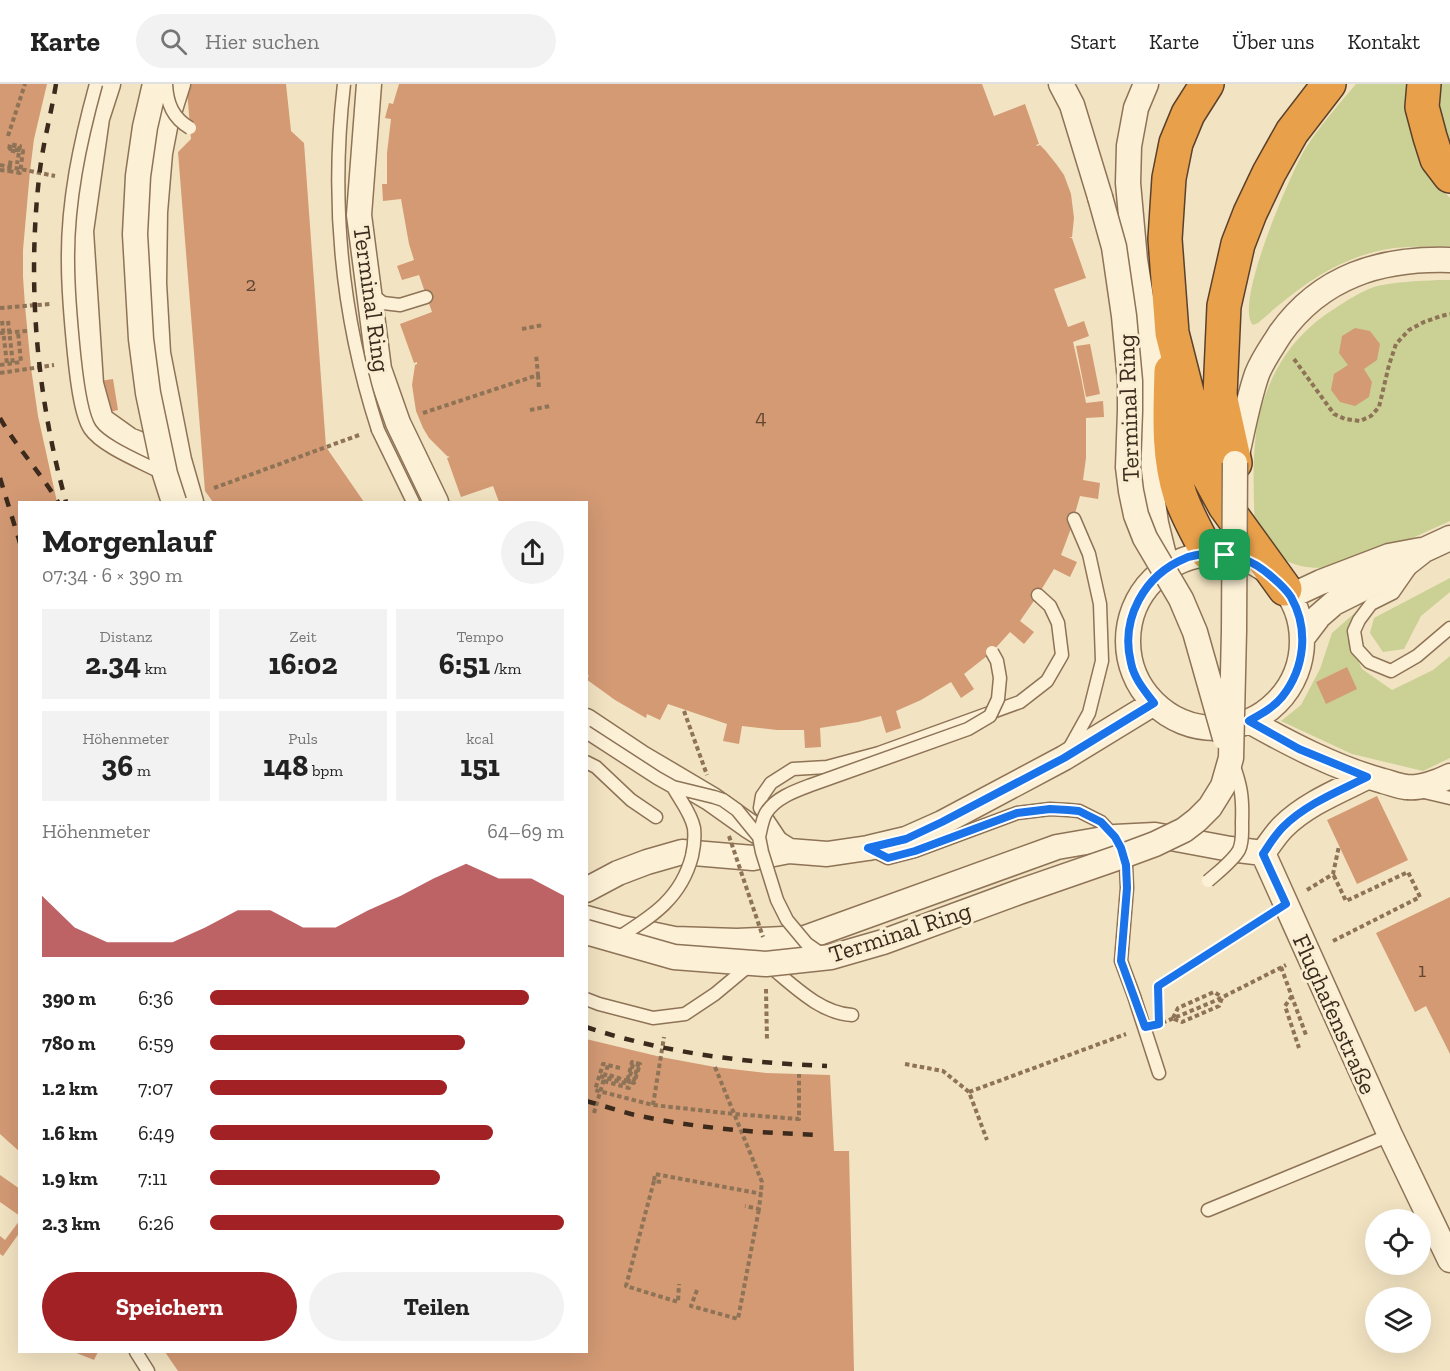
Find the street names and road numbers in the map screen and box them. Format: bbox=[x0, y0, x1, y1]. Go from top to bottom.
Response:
street label: Terminal Ring bbox=[347, 224, 397, 374]
street label: Terminal Ring bbox=[1111, 334, 1145, 482]
street label: Terminal Ring bbox=[825, 895, 975, 969]
street label: Flughafenstraße bbox=[1287, 930, 1383, 1098]

